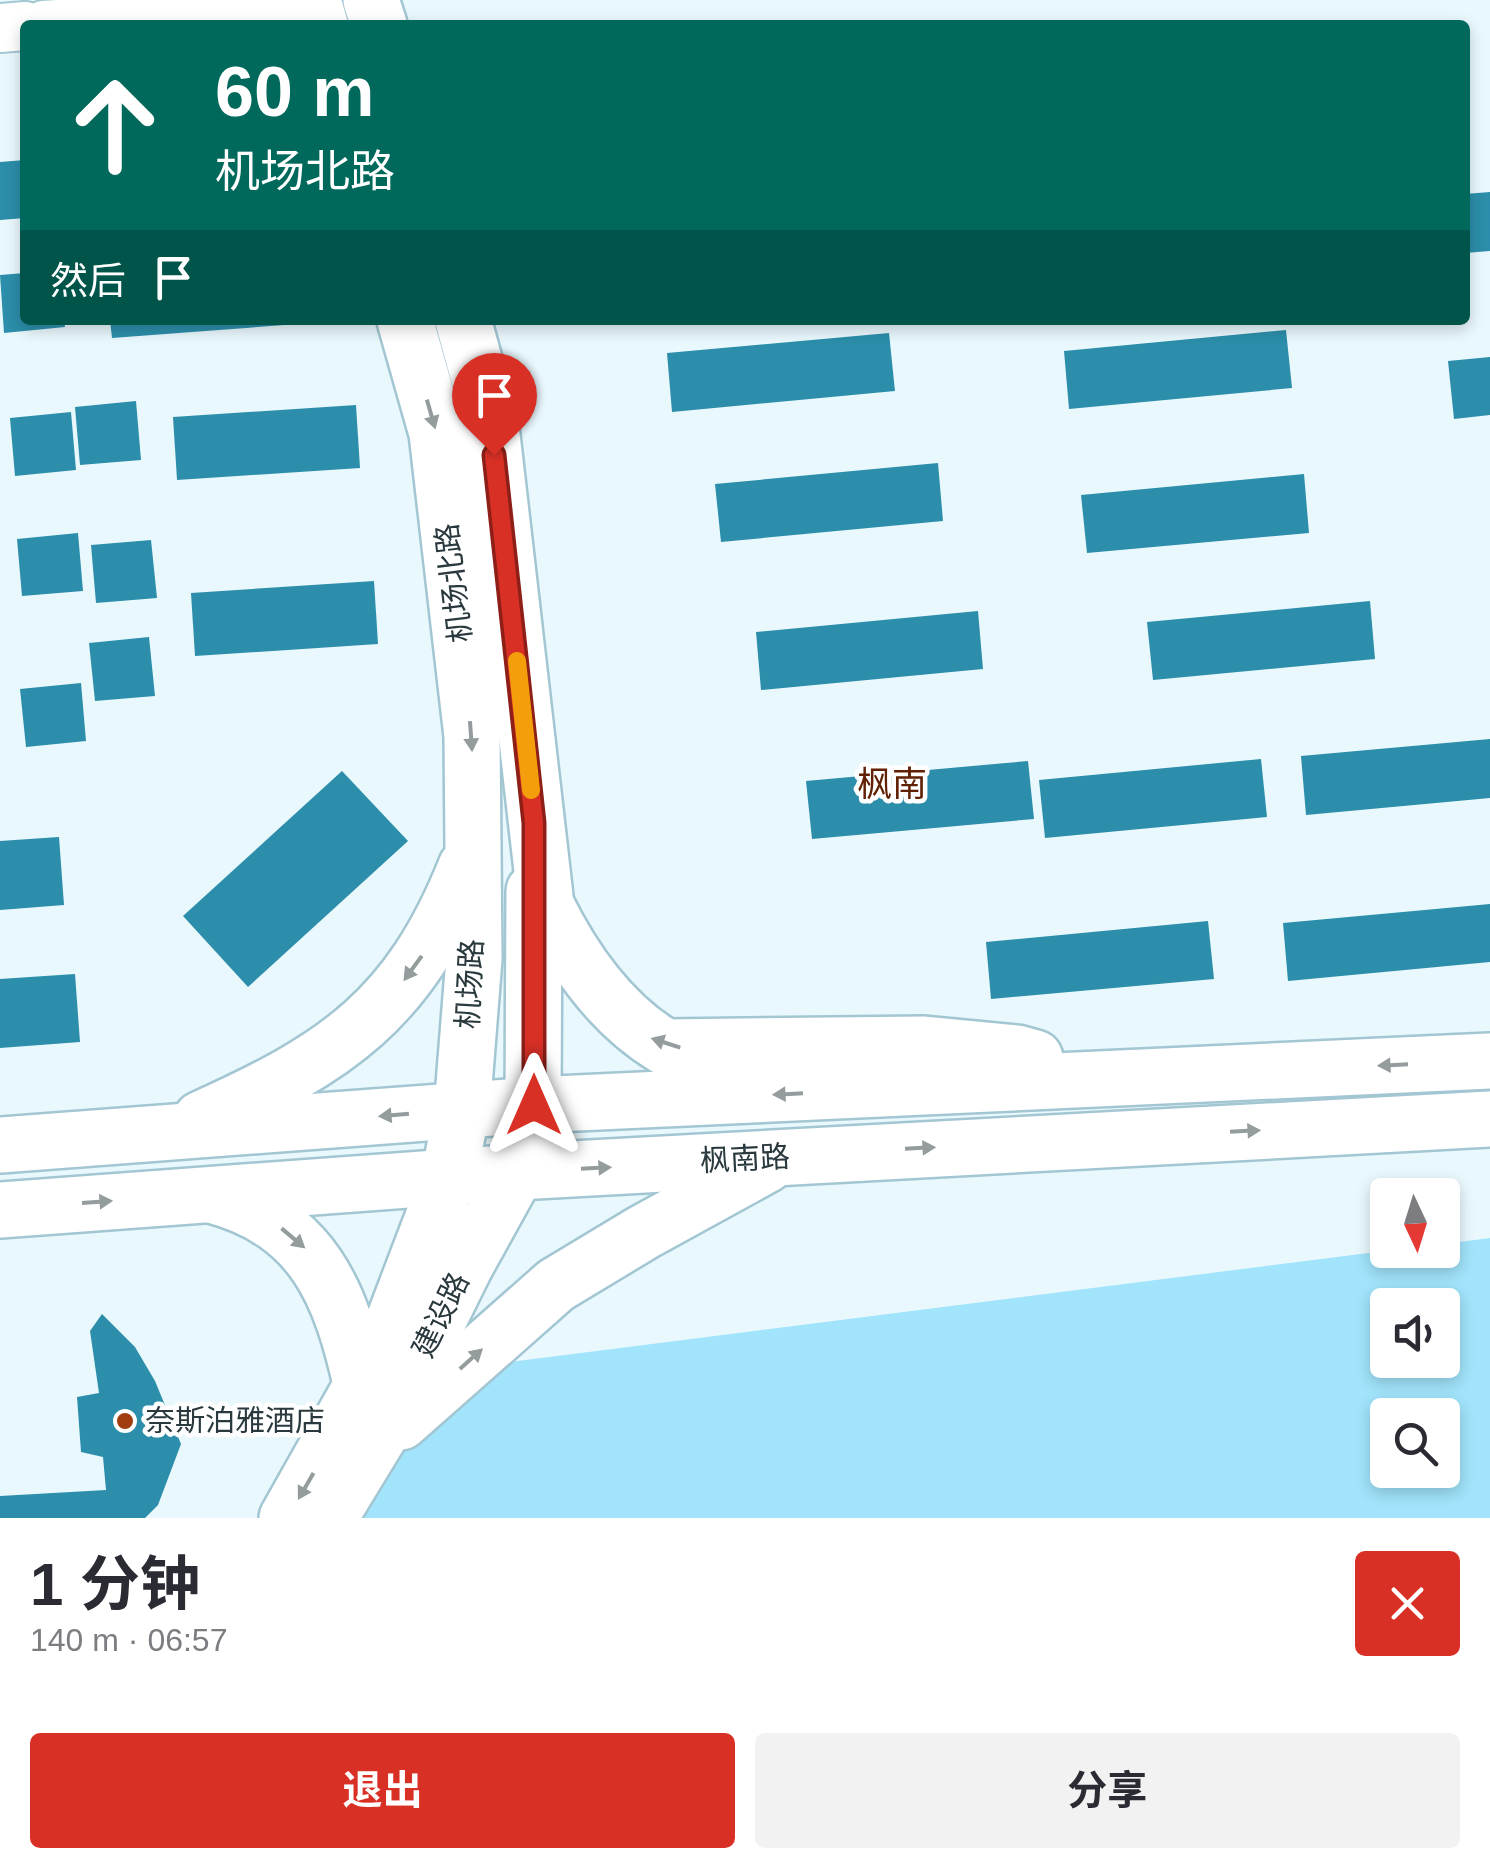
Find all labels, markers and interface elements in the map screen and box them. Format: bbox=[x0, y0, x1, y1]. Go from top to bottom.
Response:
text: 60 m bbox=[215, 53, 375, 131]
icon: ahead bbox=[50, 60, 180, 190]
text: 机场北路 bbox=[215, 146, 395, 197]
icon: arrive bbox=[146, 250, 201, 305]
text: 然后 bbox=[50, 260, 126, 302]
pin bbox=[452, 353, 537, 456]
icon: arrive bbox=[467, 368, 522, 423]
one-way arrow bbox=[424, 399, 440, 430]
street label: 机场北路 bbox=[430, 521, 477, 645]
one-way arrow bbox=[463, 721, 479, 752]
district label: 枫南 bbox=[857, 764, 927, 803]
street label: 机场路 bbox=[451, 938, 488, 1030]
one-way arrow bbox=[404, 955, 424, 981]
one-way arrow bbox=[650, 1035, 681, 1050]
position arrow bbox=[482, 1053, 586, 1157]
one-way arrow bbox=[1376, 1058, 1408, 1074]
one-way arrow bbox=[772, 1086, 804, 1102]
one-way arrow bbox=[377, 1108, 409, 1124]
one-way arrow bbox=[1229, 1123, 1261, 1139]
street label: 枫南路 bbox=[699, 1140, 791, 1177]
one-way arrow bbox=[905, 1140, 937, 1156]
one-way arrow bbox=[581, 1160, 612, 1176]
north arrow bbox=[1370, 1178, 1460, 1268]
map controls bbox=[1370, 1178, 1460, 1488]
one-way arrow bbox=[82, 1194, 114, 1210]
one-way arrow bbox=[280, 1227, 305, 1249]
street label: 建设路 bbox=[406, 1267, 475, 1362]
button: sound bbox=[1370, 1288, 1460, 1378]
one-way arrow bbox=[459, 1348, 483, 1371]
button: search bbox=[1370, 1398, 1460, 1488]
place label: 奈斯泊雅酒店 bbox=[145, 1404, 325, 1437]
marker: 奈斯泊雅酒店 bbox=[114, 1410, 136, 1432]
one-way arrow bbox=[298, 1472, 315, 1501]
text: 1 分钟 bbox=[30, 1551, 200, 1618]
button: close bbox=[1355, 1551, 1460, 1656]
text: 140 m · 06:57 bbox=[30, 1622, 227, 1658]
button: 退出 bbox=[30, 1733, 735, 1848]
button: 分享 bbox=[755, 1733, 1460, 1848]

